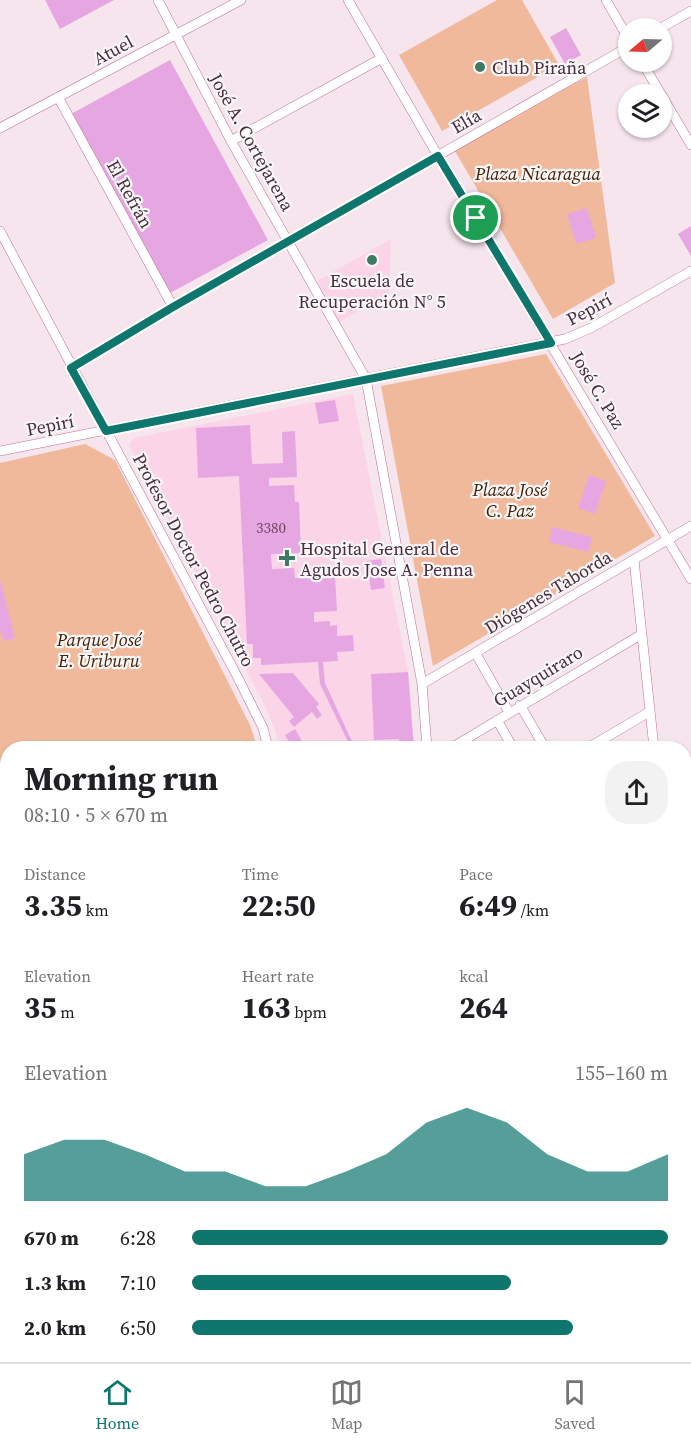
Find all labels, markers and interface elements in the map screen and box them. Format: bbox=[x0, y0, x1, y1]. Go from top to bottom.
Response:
north arrow bbox=[618, 18, 672, 72]
map controls bbox=[618, 18, 672, 138]
street label: Atuel bbox=[89, 29, 137, 71]
place label: Club Piraña bbox=[492, 55, 587, 80]
marker: Club Piraña bbox=[473, 60, 487, 74]
street label: José A. Cortejarena bbox=[203, 68, 301, 216]
button: layers bbox=[618, 84, 672, 138]
street label: Elía bbox=[446, 102, 486, 140]
street label: El Refrán bbox=[101, 155, 159, 233]
park label: Plaza Nicaragua bbox=[474, 161, 602, 186]
pin bbox=[450, 192, 501, 243]
icon: arrive bbox=[459, 201, 492, 234]
marker: Escuela de Recuperación N° 5 bbox=[365, 253, 379, 267]
place label: Escuela de Recuperación N° 5 bbox=[298, 268, 446, 314]
street label: Pepirí bbox=[562, 287, 616, 331]
street label: José C. Paz bbox=[565, 346, 631, 433]
street label: Pepirí bbox=[24, 408, 76, 442]
street label: Profesor Doctor Pedro Chutro bbox=[127, 449, 261, 671]
park label: Plaza José C. Paz bbox=[472, 477, 549, 523]
house number: 3380 bbox=[256, 517, 286, 538]
place label: Hospital General de Agudos Jose A. Penna bbox=[300, 536, 474, 582]
street label: Diógenes Taborda bbox=[480, 544, 617, 640]
marker: Hospital General de Agudos Jose A. Penna bbox=[278, 549, 296, 567]
park label: Parque José E. Uriburu bbox=[56, 627, 143, 673]
street label: Guayquiraro bbox=[489, 639, 588, 713]
text: Morning run bbox=[24, 756, 218, 801]
button: share bbox=[605, 761, 668, 824]
text: 08:10 · 5 × 670 m bbox=[24, 801, 168, 829]
text: Distance bbox=[24, 863, 86, 885]
text: Time bbox=[242, 863, 279, 885]
text: Pace bbox=[459, 863, 493, 885]
text: 3.35 bbox=[24, 885, 82, 926]
text: 22:50 bbox=[242, 885, 316, 926]
text: 6:49 bbox=[459, 885, 517, 926]
text: km bbox=[82, 899, 109, 921]
text: /km bbox=[517, 899, 549, 921]
text: Elevation bbox=[24, 965, 91, 987]
text: Heart rate bbox=[242, 965, 314, 987]
text: kcal bbox=[459, 965, 488, 987]
text: 35 bbox=[24, 987, 57, 1028]
text: 163 bbox=[242, 987, 290, 1028]
text: 264 bbox=[459, 987, 508, 1028]
text: m bbox=[57, 1001, 75, 1023]
text: bpm bbox=[290, 1001, 327, 1023]
text: Elevation bbox=[24, 1059, 108, 1087]
text: 155–160 m bbox=[575, 1059, 668, 1087]
text: 670 m bbox=[24, 1224, 79, 1252]
text: 6:28 bbox=[120, 1224, 156, 1252]
text: 1.3 km bbox=[24, 1269, 86, 1297]
text: 7:10 bbox=[120, 1269, 156, 1297]
text: 2.0 km bbox=[24, 1314, 86, 1342]
text: 6:50 bbox=[120, 1314, 156, 1342]
tab: Home bbox=[96, 1376, 139, 1434]
tab: Map bbox=[330, 1376, 363, 1434]
tab: Saved bbox=[554, 1376, 595, 1434]

